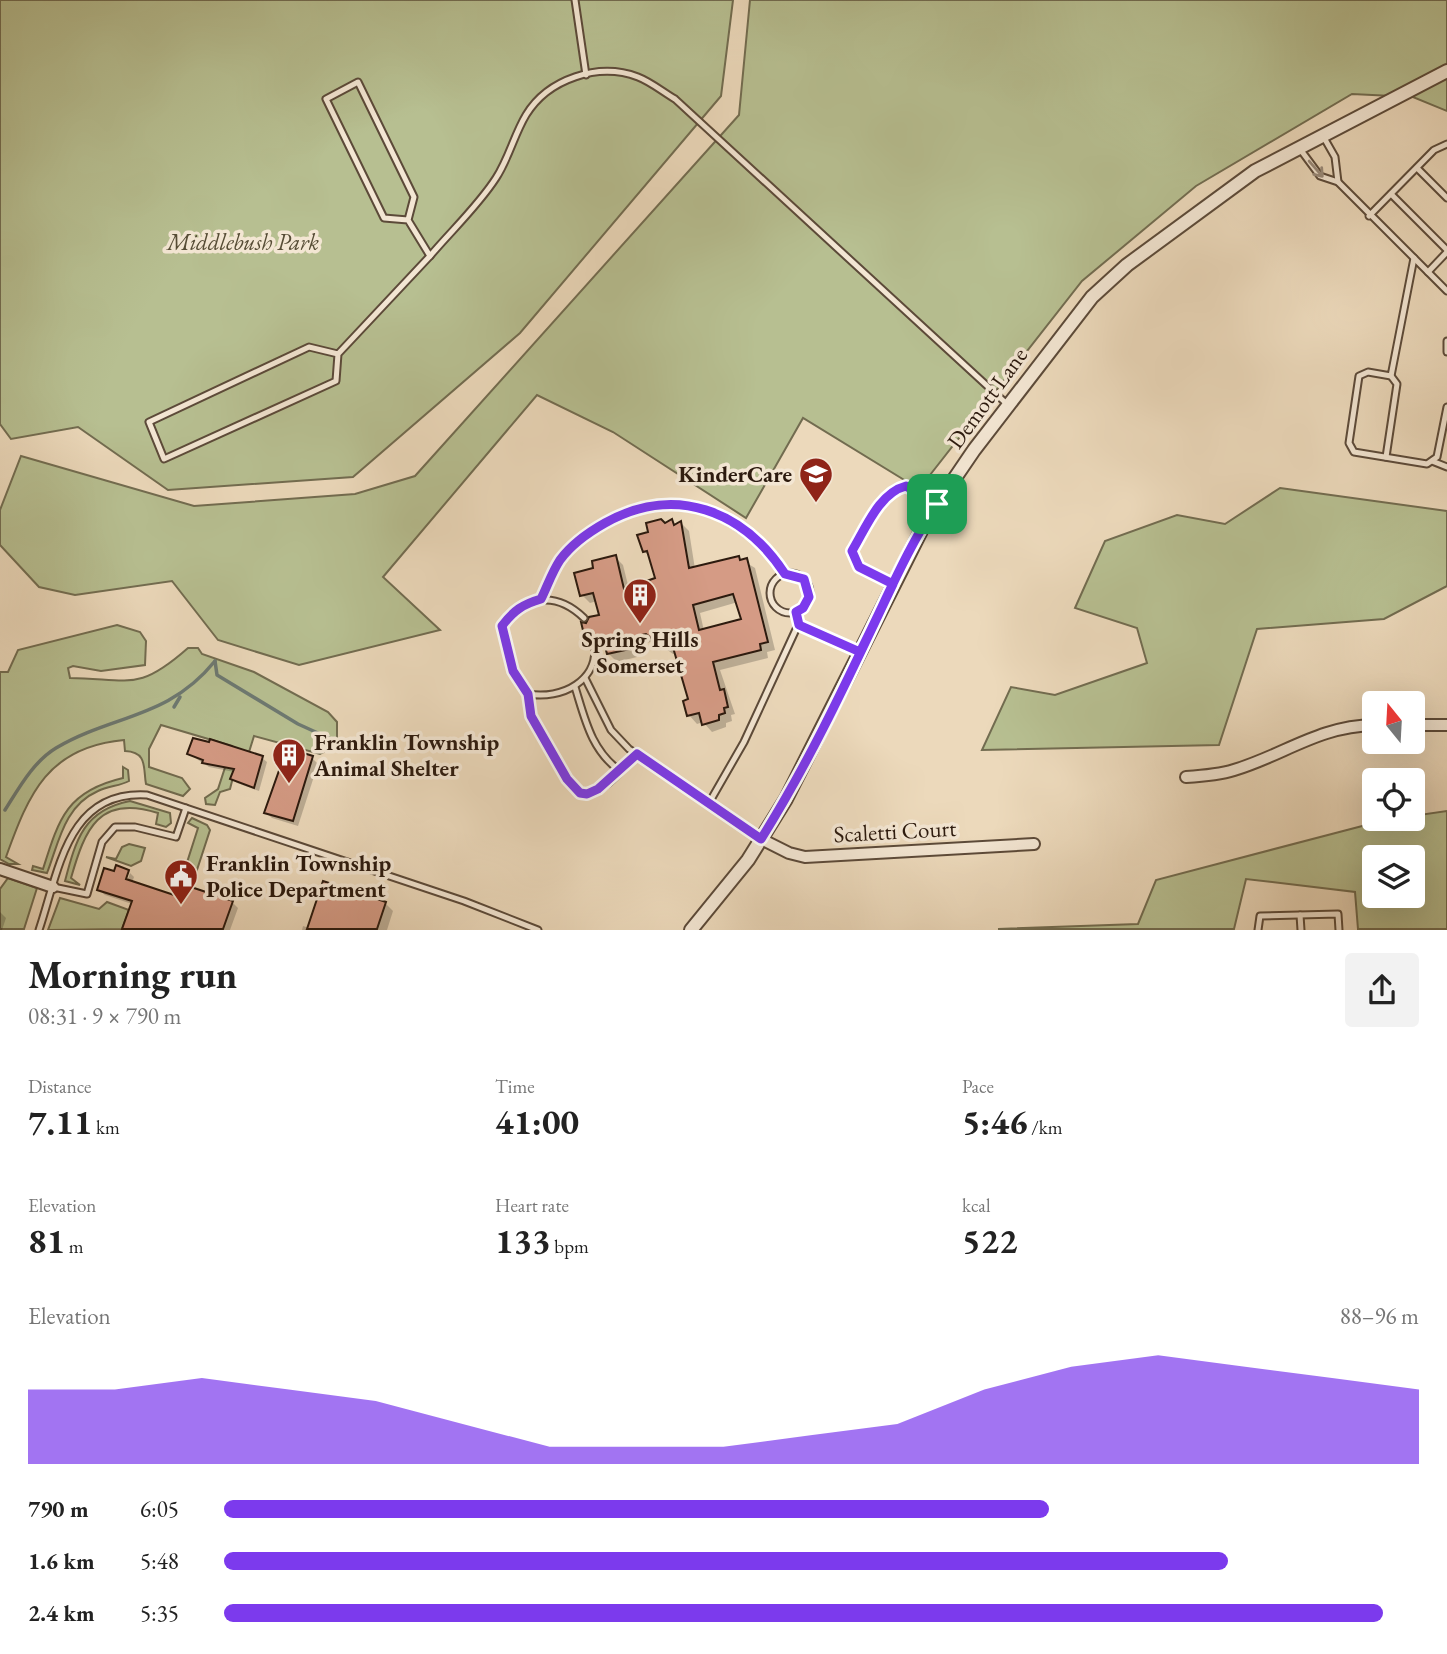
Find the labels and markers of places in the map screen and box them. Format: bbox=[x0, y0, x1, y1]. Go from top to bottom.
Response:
school or university icon: KinderCare bbox=[797, 455, 835, 504]
place label: KinderCare bbox=[678, 459, 792, 489]
pin bbox=[907, 474, 967, 534]
building icon: Spring Hills Somerset bbox=[621, 576, 659, 625]
place label: Spring Hills Somerset bbox=[582, 624, 698, 680]
place label: Franklin Township Animal Shelter bbox=[313, 727, 499, 783]
building icon: Franklin Township Animal Shelter bbox=[270, 736, 308, 785]
place label: Franklin Township Police Department bbox=[206, 848, 391, 904]
public building icon: Franklin Township Police Department bbox=[162, 857, 200, 906]

